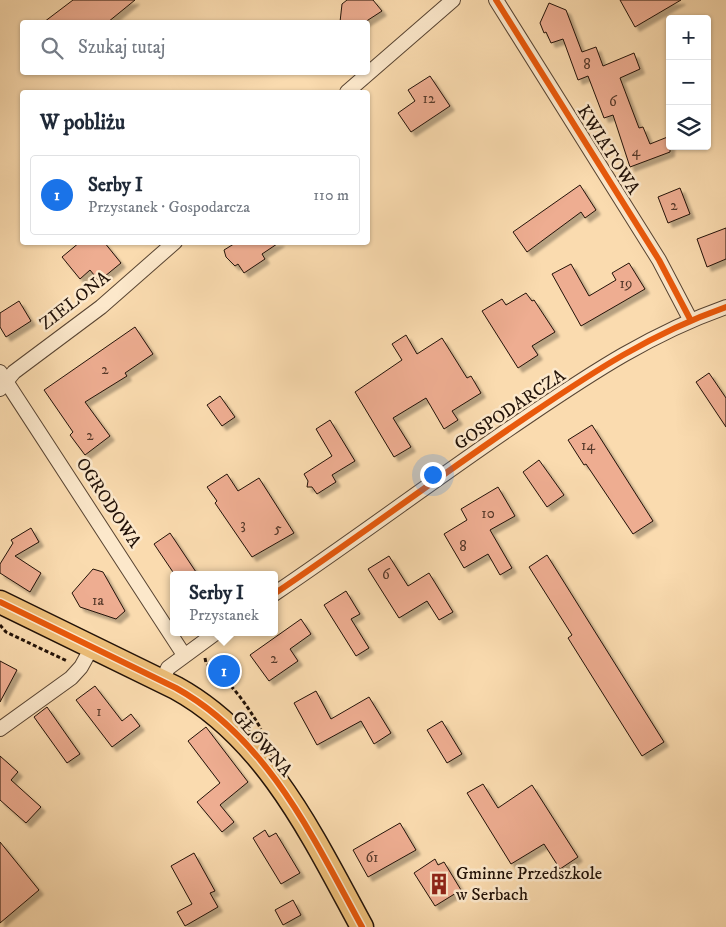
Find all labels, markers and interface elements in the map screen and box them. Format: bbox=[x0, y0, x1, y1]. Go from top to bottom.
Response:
map controls bbox=[666, 15, 711, 150]
button: + bbox=[666, 15, 711, 60]
search box bbox=[20, 20, 370, 75]
icon: search bbox=[38, 34, 66, 62]
text: Szukaj tutaj bbox=[78, 36, 165, 59]
house number: 8 bbox=[583, 55, 591, 74]
button: − bbox=[666, 60, 711, 105]
house number: 12 bbox=[423, 89, 436, 108]
house number: 6 bbox=[609, 92, 618, 111]
street label: KWIATOWA bbox=[572, 101, 644, 199]
button: layers bbox=[666, 105, 711, 150]
text: W pobliżu bbox=[40, 110, 125, 136]
house number: 4 bbox=[632, 142, 641, 161]
text: Serby I bbox=[88, 174, 143, 197]
text: 1 bbox=[54, 185, 60, 205]
text: 110 m bbox=[313, 185, 349, 205]
house number: 2 bbox=[670, 196, 678, 215]
text: Przystanek · Gospodarcza bbox=[88, 197, 250, 217]
street label: ZIELONA bbox=[35, 266, 115, 335]
house number: 19 bbox=[620, 274, 632, 293]
house number: 2 bbox=[101, 360, 109, 379]
street label: GOSPODARCZA bbox=[450, 364, 570, 455]
house number: 2 bbox=[86, 426, 94, 445]
house number: 14 bbox=[581, 436, 595, 455]
street label: OGRODOWA bbox=[71, 454, 146, 553]
your location bbox=[420, 462, 446, 488]
house number: 10 bbox=[481, 504, 495, 523]
house number: 3 bbox=[240, 515, 246, 534]
house number: 5 bbox=[274, 519, 282, 538]
house number: 8 bbox=[459, 537, 467, 556]
house number: 6 bbox=[382, 565, 391, 584]
popup bbox=[170, 571, 278, 636]
text: Serby I bbox=[189, 582, 244, 605]
house number: 1a bbox=[92, 591, 105, 610]
text: Przystanek bbox=[189, 605, 259, 625]
house number: 2 bbox=[270, 649, 278, 668]
pin: 1 bbox=[208, 652, 240, 690]
house number: 1 bbox=[96, 702, 102, 721]
street label: GŁÓWNA bbox=[227, 706, 297, 782]
house number: 61 bbox=[365, 848, 379, 867]
place label: Gminne Przedszkole w Serbach bbox=[455, 863, 602, 906]
building icon: Gminne Przedszkole w Serbach bbox=[426, 871, 452, 897]

